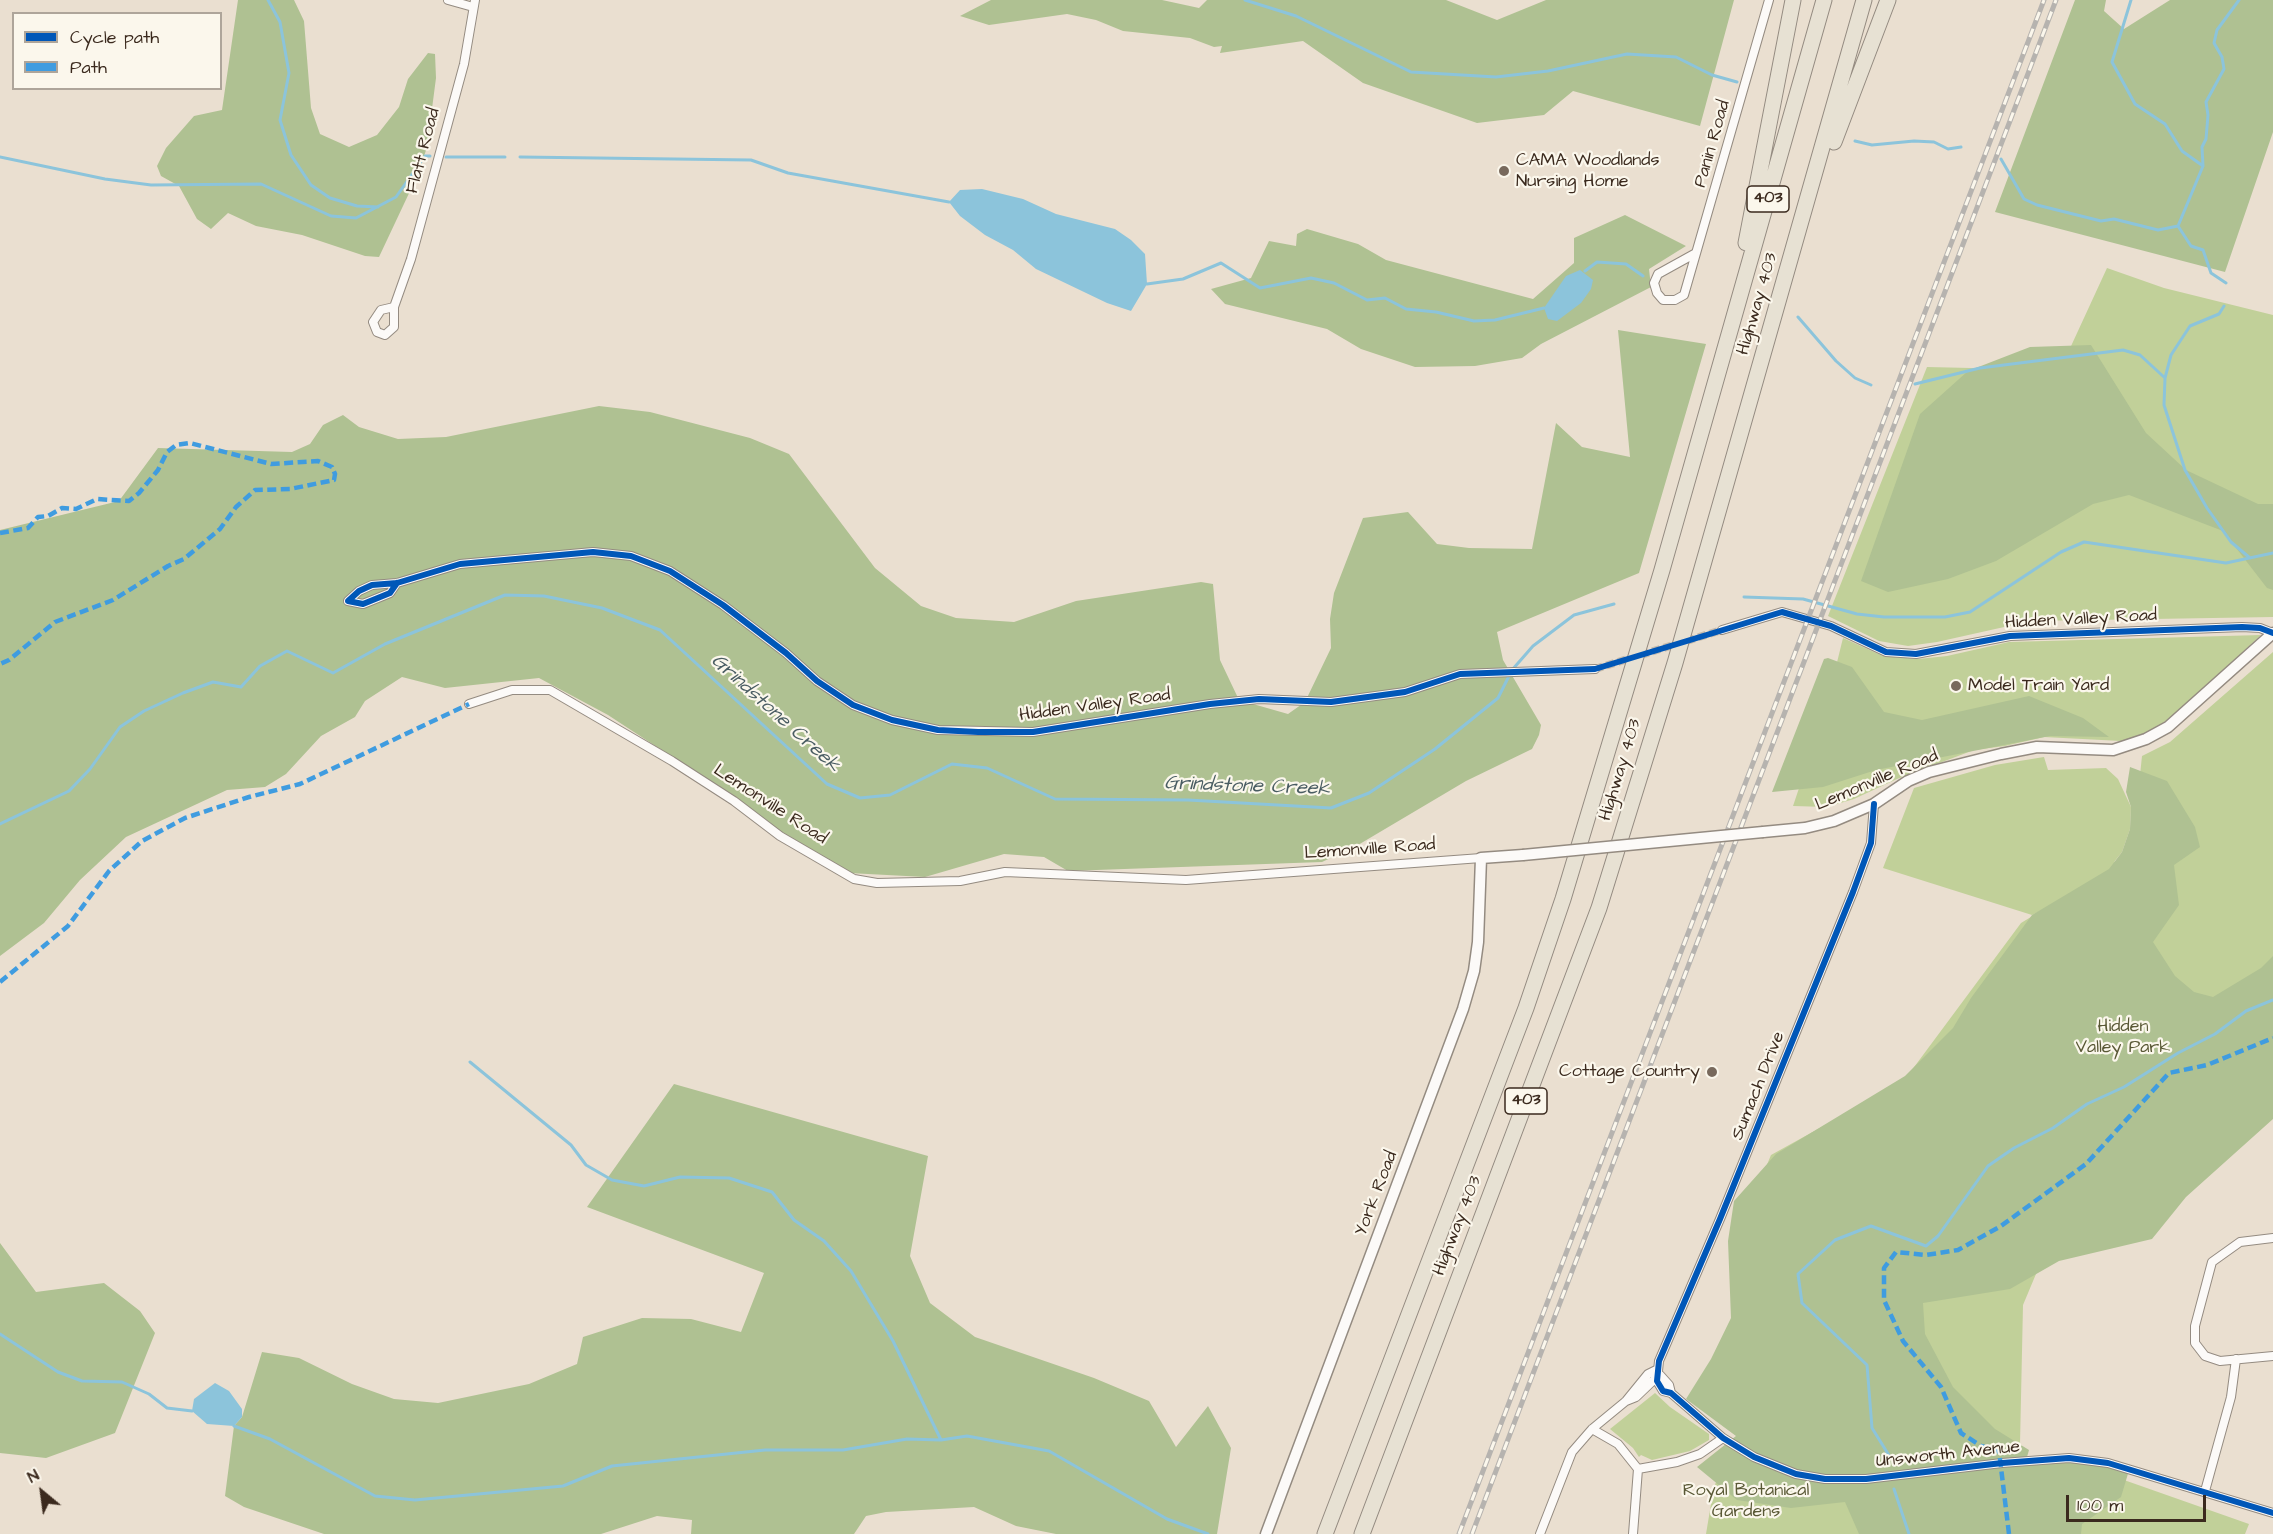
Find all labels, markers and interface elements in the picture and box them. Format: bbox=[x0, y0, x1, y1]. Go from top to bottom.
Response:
legend bbox=[12, 12, 222, 90]
text: Cycle path bbox=[70, 25, 159, 50]
text: Path bbox=[70, 55, 107, 80]
street label: Panin Road bbox=[1690, 98, 1736, 190]
street label: Flatt Road bbox=[402, 106, 446, 196]
place label: CAMA Woodlands Nursing Home bbox=[1516, 150, 1660, 192]
marker: CAMA Woodlands Nursing Home bbox=[1497, 164, 1511, 178]
road number: 403 bbox=[1747, 186, 1789, 212]
street label: Highway 403 bbox=[1733, 250, 1783, 358]
street label: Hidden Valley Road bbox=[2004, 605, 2158, 635]
water label: Grindstone Creek bbox=[705, 650, 845, 778]
place label: Model Train Yard bbox=[1968, 675, 2109, 697]
marker: Model Train Yard bbox=[1949, 679, 1963, 693]
street label: Hidden Valley Road bbox=[1018, 685, 1172, 727]
street label: Highway 403 bbox=[1595, 716, 1647, 824]
street label: Lemonville Road bbox=[1812, 745, 1942, 817]
street label: Lemonville Road bbox=[709, 760, 831, 850]
water label: Grindstone Creek bbox=[1164, 772, 1330, 802]
street label: Lemonville Road bbox=[1304, 835, 1436, 865]
park label: Hidden Valley Park bbox=[2076, 1016, 2170, 1058]
street label: Sumach Drive bbox=[1727, 1029, 1791, 1143]
place label: Cottage Country bbox=[1559, 1061, 1700, 1083]
marker: Cottage Country bbox=[1705, 1065, 1719, 1079]
road number: 403 bbox=[1505, 1088, 1547, 1114]
street label: York Road bbox=[1351, 1148, 1403, 1240]
street label: Highway 403 bbox=[1429, 1173, 1487, 1279]
street label: Unsworth Avenue bbox=[1875, 1437, 2021, 1473]
north arrow bbox=[12, 1462, 72, 1522]
text: N bbox=[24, 1464, 43, 1488]
park label: Royal Botanical Gardens bbox=[1683, 1480, 1809, 1522]
scale bar bbox=[2069, 1483, 2208, 1521]
text: 100 m bbox=[2077, 1493, 2123, 1518]

